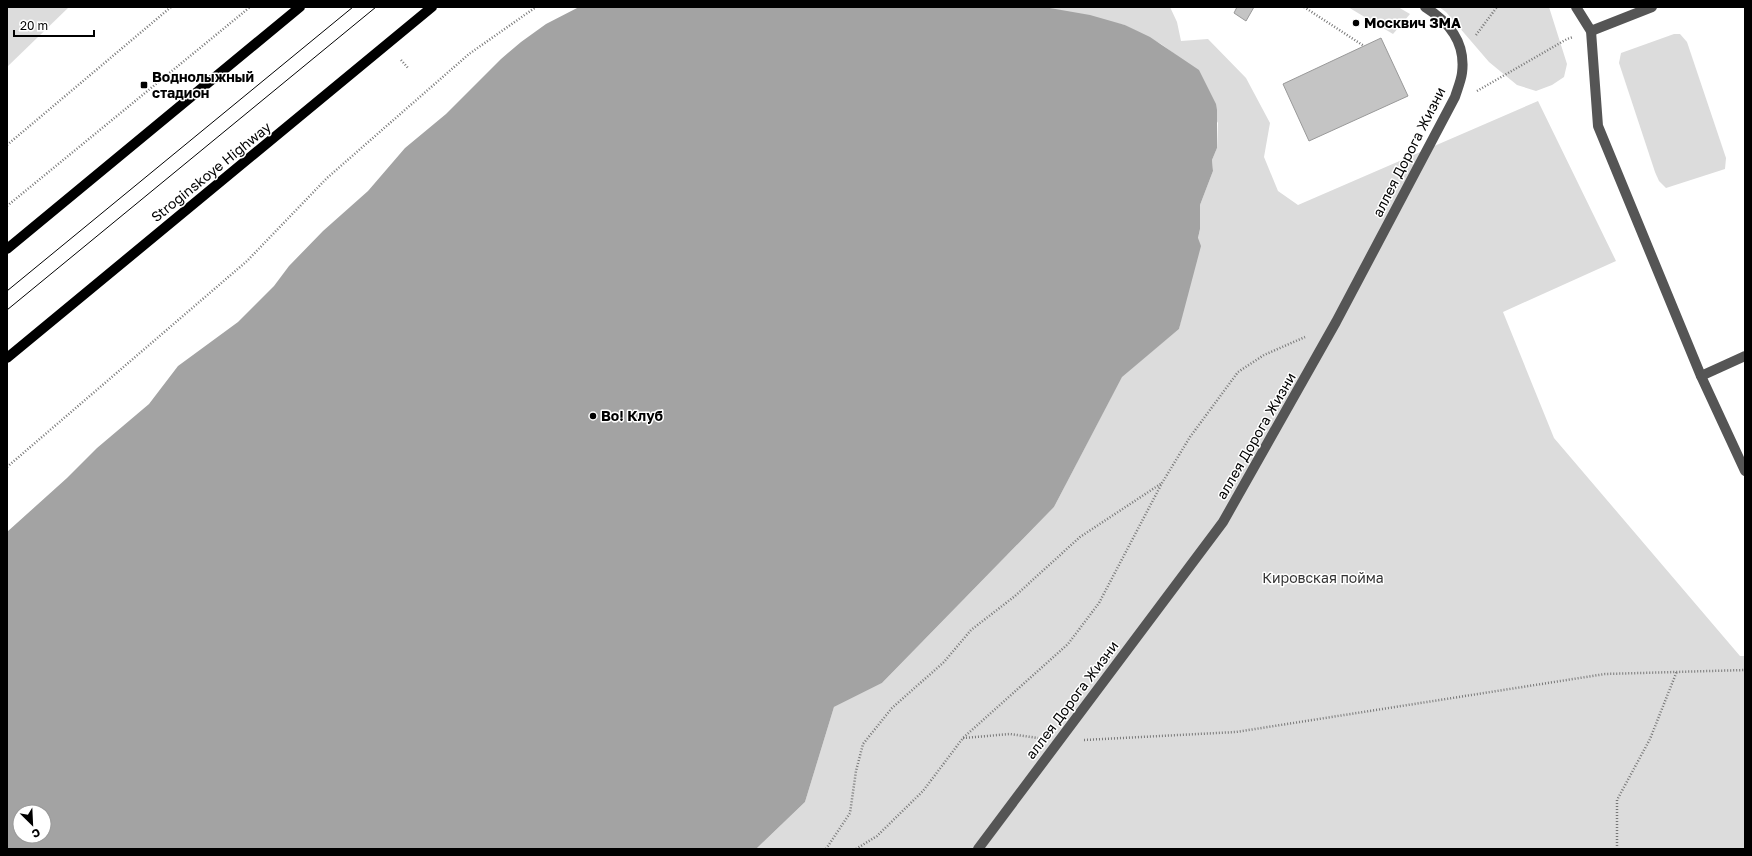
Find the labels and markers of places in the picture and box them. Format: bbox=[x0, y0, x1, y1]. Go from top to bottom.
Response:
place label: Москвич ЗМА bbox=[1364, 14, 1461, 31]
marker: Москвич ЗМА bbox=[1351, 18, 1361, 28]
place label: Воднолыжный стадион bbox=[152, 68, 254, 101]
marker: Воднолыжный стадион bbox=[139, 80, 149, 90]
place label: Во! Клуб bbox=[601, 407, 663, 424]
marker: Во! Клуб bbox=[588, 411, 598, 421]

